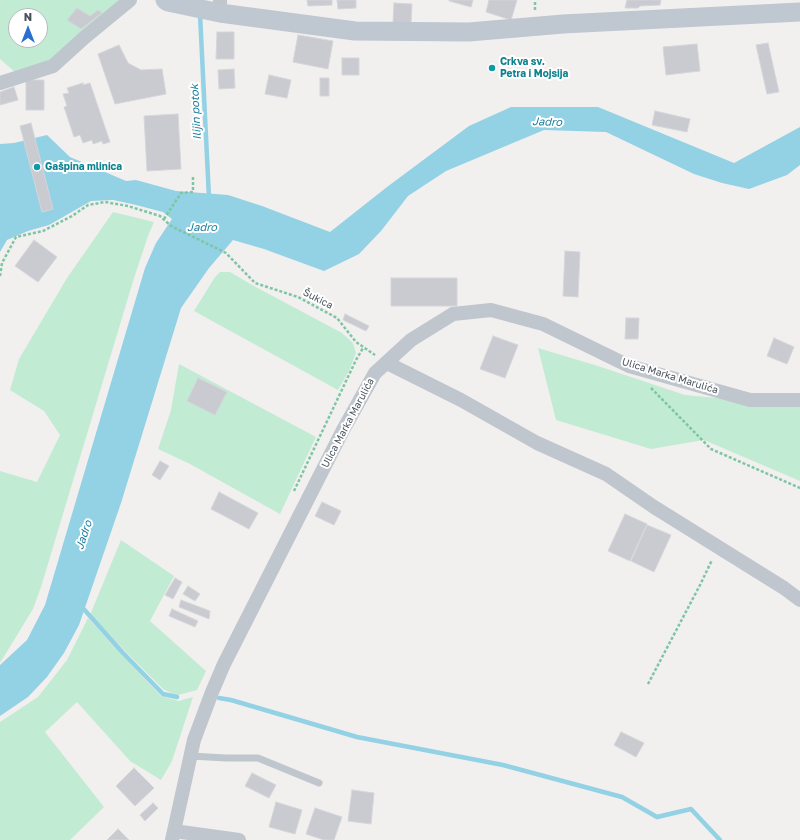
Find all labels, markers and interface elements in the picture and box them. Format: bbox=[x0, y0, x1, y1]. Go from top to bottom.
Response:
north arrow bbox=[8, 8, 48, 48]
text: N bbox=[24, 10, 32, 23]
place label: Crkva sv. Petra i Mojsija bbox=[500, 56, 568, 80]
marker: Crkva sv. Petra i Mojsija bbox=[487, 63, 497, 73]
water label: Ilijin potok bbox=[188, 84, 204, 140]
water label: Jadro bbox=[532, 115, 562, 129]
place label: Gašpina mlinica bbox=[45, 161, 122, 173]
marker: Gašpina mlinica bbox=[32, 162, 42, 172]
water label: Jadro bbox=[187, 221, 217, 235]
street label: Šukica bbox=[301, 286, 335, 312]
street label: Ulica Marka Marulića bbox=[621, 356, 719, 396]
street label: Ulica Marka Marulića bbox=[319, 376, 377, 470]
water label: Jadro bbox=[73, 519, 95, 551]

